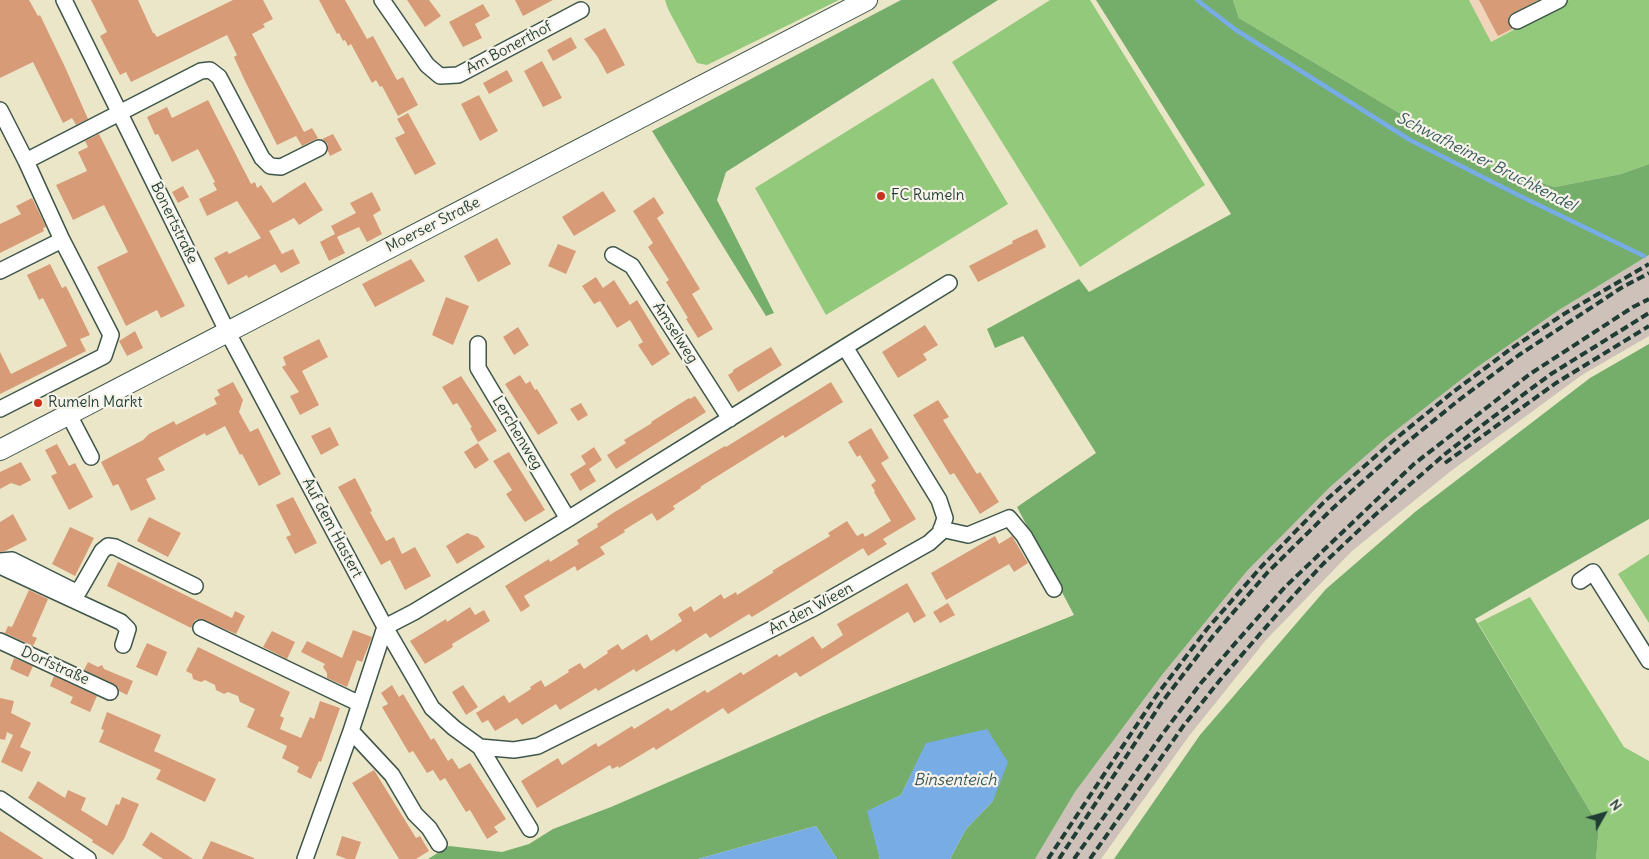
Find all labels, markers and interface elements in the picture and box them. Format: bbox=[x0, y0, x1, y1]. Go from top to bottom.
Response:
street label: Am Bonerthof bbox=[463, 18, 555, 78]
water label: Schwafheimer Bruchkendel bbox=[1393, 108, 1579, 216]
street label: Bonertstraße bbox=[146, 179, 202, 267]
place label: FC Rumeln bbox=[891, 187, 964, 205]
marker: FC Rumeln bbox=[875, 190, 887, 202]
street label: Moerser Straße bbox=[383, 194, 483, 256]
street label: Amselweg bbox=[649, 299, 701, 367]
street label: Lerchenweg bbox=[488, 393, 546, 473]
place label: Rumeln Markt bbox=[48, 394, 143, 412]
marker: Rumeln Markt bbox=[32, 397, 44, 409]
street label: Auf dem Hastert bbox=[298, 475, 366, 581]
street label: An den Wieen bbox=[766, 579, 856, 639]
street label: Dorfstraße bbox=[18, 643, 92, 689]
water label: Binsenteich bbox=[913, 770, 997, 790]
north arrow bbox=[1579, 789, 1629, 839]
text: N bbox=[1606, 795, 1626, 814]

